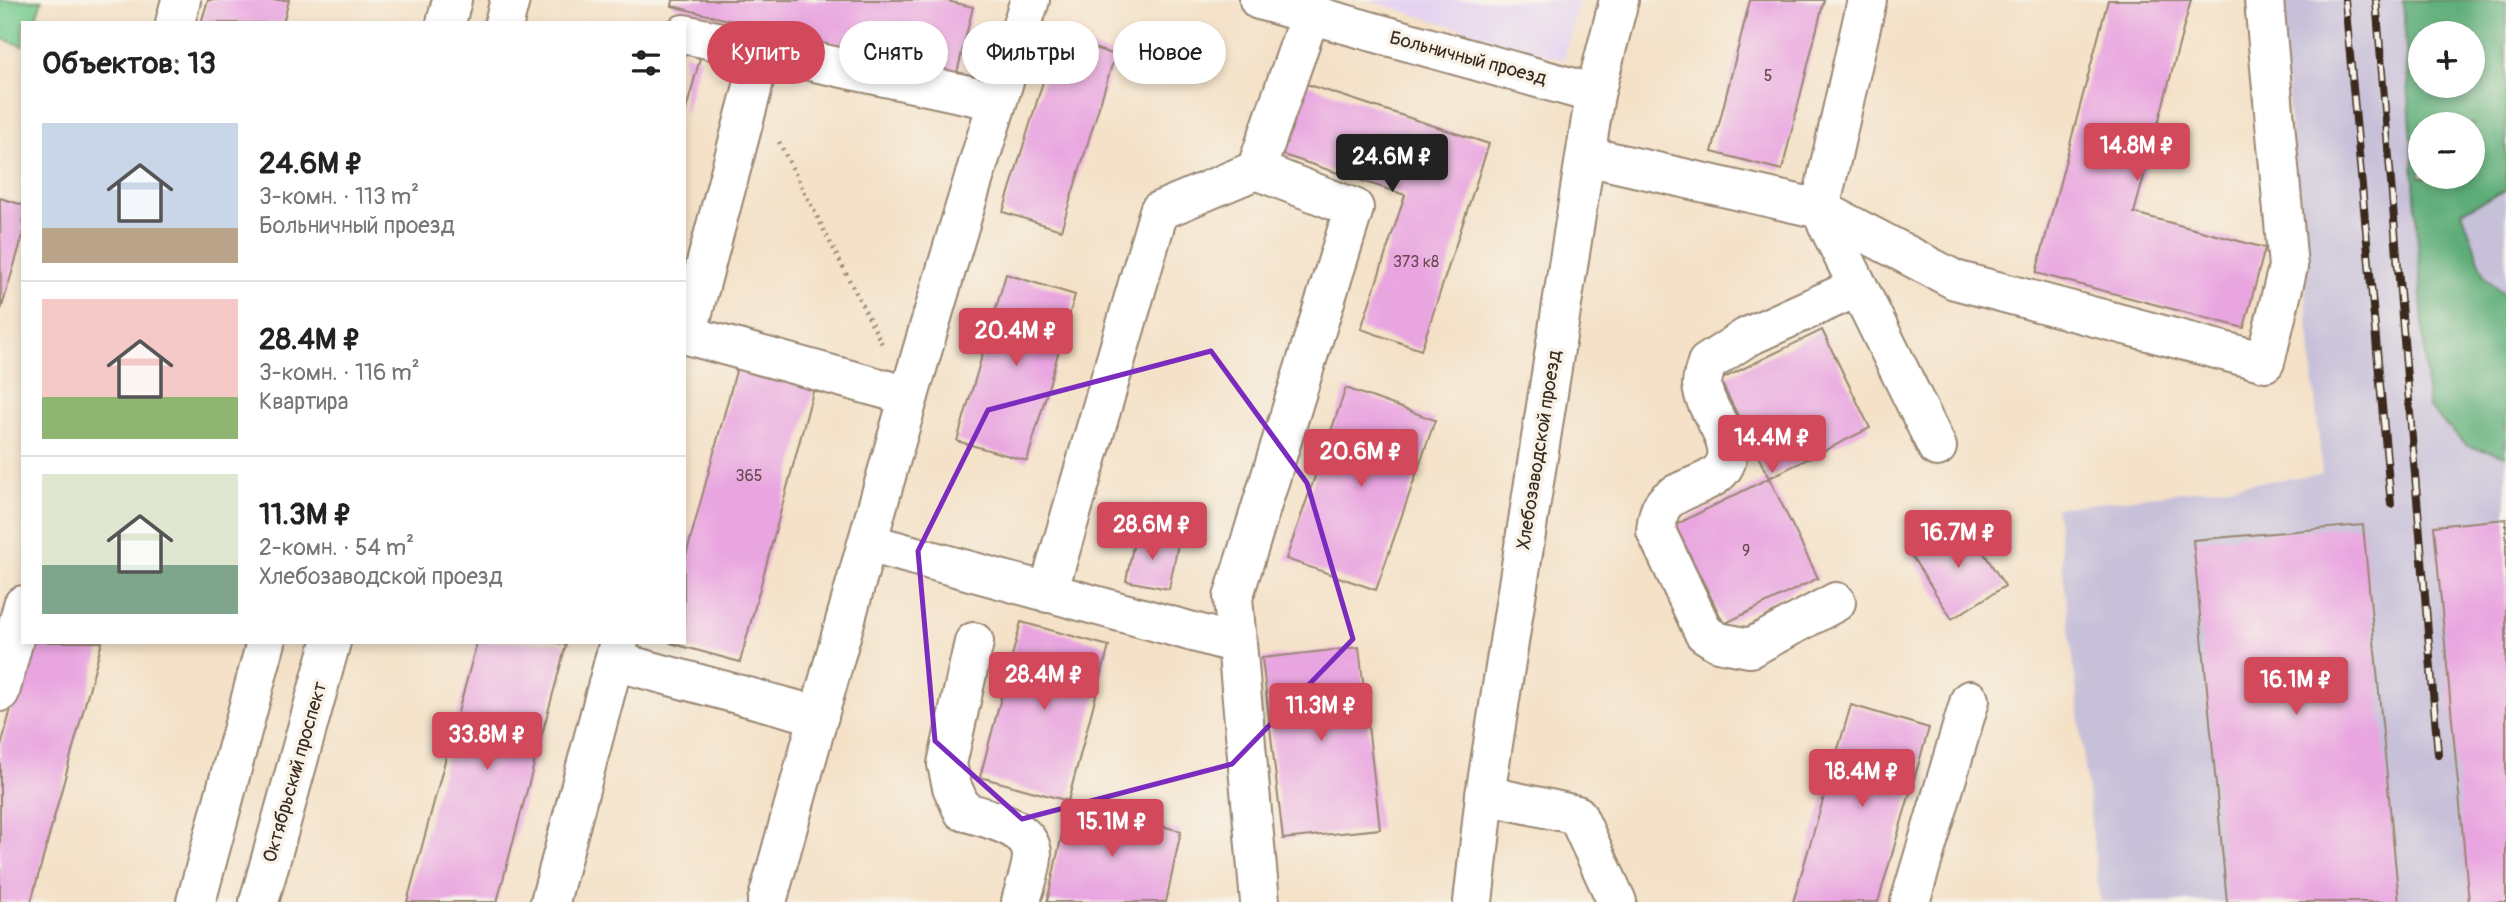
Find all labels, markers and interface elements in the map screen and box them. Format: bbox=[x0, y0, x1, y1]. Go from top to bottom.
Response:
chip: Купить bbox=[707, 21, 825, 84]
chip: Снять bbox=[839, 21, 948, 84]
chip: Фильтры bbox=[962, 21, 1099, 84]
chip: Новое bbox=[1113, 21, 1226, 84]
map controls bbox=[2408, 21, 2485, 189]
button: + bbox=[2408, 21, 2485, 98]
street label: Больничный проезд bbox=[1387, 25, 1550, 91]
icon: filters bbox=[627, 44, 665, 82]
text: Объектов: 13 bbox=[42, 45, 216, 82]
house number: 5 bbox=[1764, 66, 1772, 86]
button: − bbox=[2408, 112, 2485, 189]
pin: 14.8M ₽ bbox=[2072, 124, 2202, 183]
text: 14.8M ₽ bbox=[2100, 131, 2174, 160]
pin: 24.6M ₽ bbox=[1327, 134, 1457, 194]
text: 24.6M ₽ bbox=[1352, 142, 1432, 171]
text: 24.6M ₽ bbox=[259, 145, 363, 182]
icon: home bbox=[98, 151, 182, 235]
text: 3-комн. · 113 m² bbox=[259, 182, 419, 211]
text: Больничный проезд bbox=[259, 211, 455, 240]
house number: 373 к8 bbox=[1393, 252, 1439, 272]
pin: 20.4M ₽ bbox=[951, 308, 1081, 368]
text: 20.4M ₽ bbox=[975, 316, 1057, 345]
text: 28.4M ₽ bbox=[259, 321, 361, 358]
icon: home bbox=[98, 327, 182, 411]
street label: Хлебозаводской проезд bbox=[1511, 348, 1567, 551]
text: 3-комн. · 116 m² bbox=[259, 358, 420, 387]
text: Квартира bbox=[259, 387, 348, 416]
pin: 14.4M ₽ bbox=[1707, 416, 1837, 475]
text: 14.4M ₽ bbox=[1734, 423, 1810, 452]
pin: 20.6M ₽ bbox=[1296, 430, 1426, 489]
text: 20.6M ₽ bbox=[1320, 437, 1402, 466]
house number: 365 bbox=[736, 466, 762, 486]
text: 11.3M ₽ bbox=[259, 496, 352, 533]
icon: home bbox=[98, 502, 182, 586]
pin: 28.6M ₽ bbox=[1087, 503, 1217, 562]
text: 28.6M ₽ bbox=[1113, 510, 1191, 539]
pin: 16.7M ₽ bbox=[1893, 510, 2023, 570]
text: 16.7M ₽ bbox=[1921, 518, 1995, 547]
text: 2-комн. · 54 m² bbox=[259, 533, 414, 562]
house number: 9 bbox=[1742, 541, 1750, 561]
text: Хлебозаводской проезд bbox=[259, 562, 503, 591]
pin: 28.4M ₽ bbox=[979, 652, 1109, 712]
pin: 16.1M ₽ bbox=[2231, 658, 2361, 717]
text: 28.4M ₽ bbox=[1005, 660, 1083, 689]
text: 16.1M ₽ bbox=[2260, 665, 2332, 694]
street label: Октябрьский проспект bbox=[258, 678, 332, 865]
pin: 11.3M ₽ bbox=[1256, 684, 1386, 743]
text: 11.3M ₽ bbox=[1285, 691, 1357, 720]
pin: 33.8M ₽ bbox=[422, 712, 552, 772]
text: 33.8M ₽ bbox=[448, 720, 526, 749]
pin: 18.4M ₽ bbox=[1797, 750, 1927, 809]
text: 18.4M ₽ bbox=[1825, 757, 1899, 786]
pin: 15.1M ₽ bbox=[1047, 800, 1177, 859]
text: 15.1M ₽ bbox=[1077, 807, 1147, 836]

